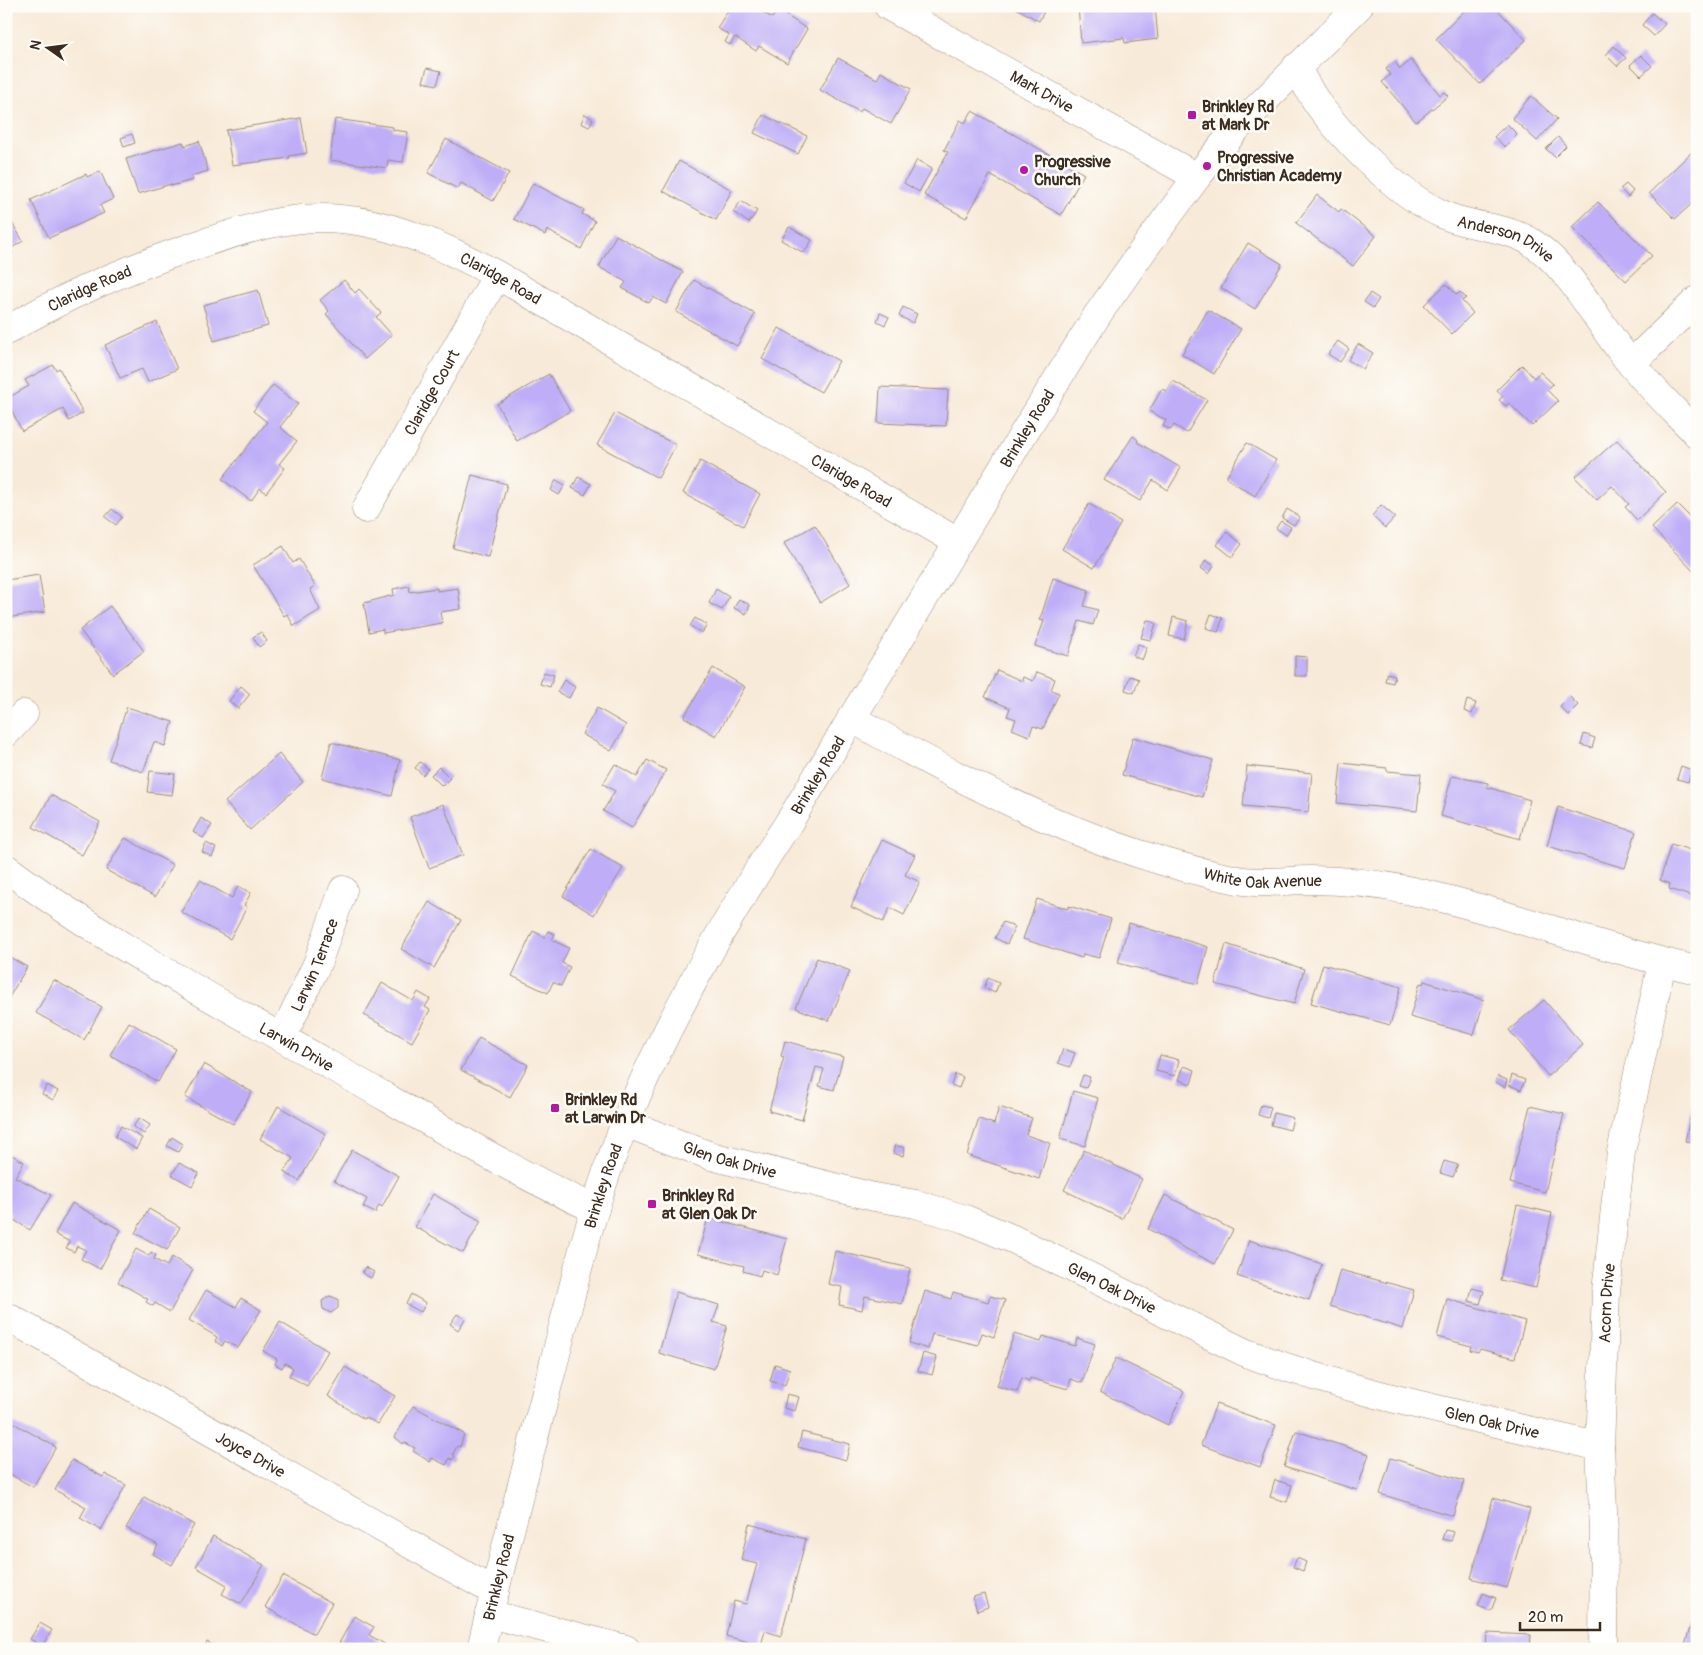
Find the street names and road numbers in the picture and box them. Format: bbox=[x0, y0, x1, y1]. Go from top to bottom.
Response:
street label: Mark Drive bbox=[1006, 67, 1077, 118]
street label: Anderson Drive bbox=[1455, 211, 1558, 267]
street label: Claridge Road bbox=[456, 248, 545, 309]
street label: Claridge Road bbox=[45, 261, 135, 317]
street label: Claridge Court bbox=[400, 345, 465, 439]
street label: Brinkley Road bbox=[996, 386, 1060, 472]
street label: Claridge Road bbox=[807, 450, 895, 512]
street label: Brinkley Road bbox=[787, 732, 850, 818]
street label: White Oak Avenue bbox=[1201, 864, 1322, 893]
street label: Larwin Terrace bbox=[287, 916, 343, 1015]
street label: Larwin Drive bbox=[255, 1018, 337, 1076]
street label: Glen Oak Drive bbox=[680, 1137, 778, 1183]
street label: Brinkley Road bbox=[580, 1141, 627, 1231]
street label: Glen Oak Drive bbox=[1064, 1258, 1159, 1318]
street label: Acorn Drive bbox=[1595, 1263, 1620, 1343]
street label: Glen Oak Drive bbox=[1442, 1402, 1541, 1443]
street label: Joyce Drive bbox=[212, 1427, 289, 1483]
street label: Brinkley Road bbox=[479, 1532, 520, 1623]

